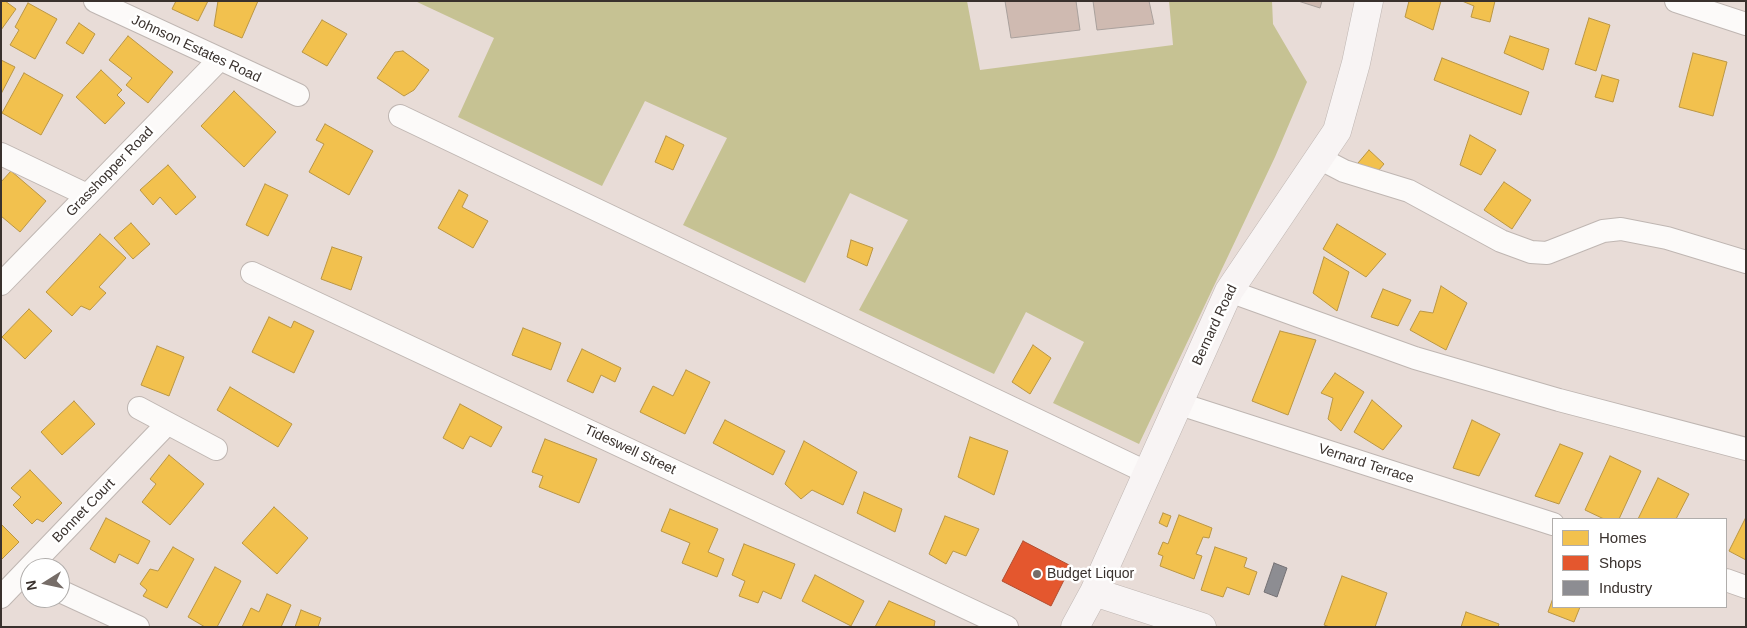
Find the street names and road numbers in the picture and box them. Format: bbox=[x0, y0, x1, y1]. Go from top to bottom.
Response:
street label: Johnson Estates Road bbox=[129, 12, 263, 86]
street label: Grasshopper Road bbox=[63, 124, 157, 220]
street label: Bernard Road bbox=[1189, 282, 1241, 368]
street label: Tideswell Street bbox=[582, 421, 678, 479]
street label: Vernard Terrace bbox=[1316, 441, 1416, 487]
street label: Bonnet Court bbox=[49, 475, 119, 547]

